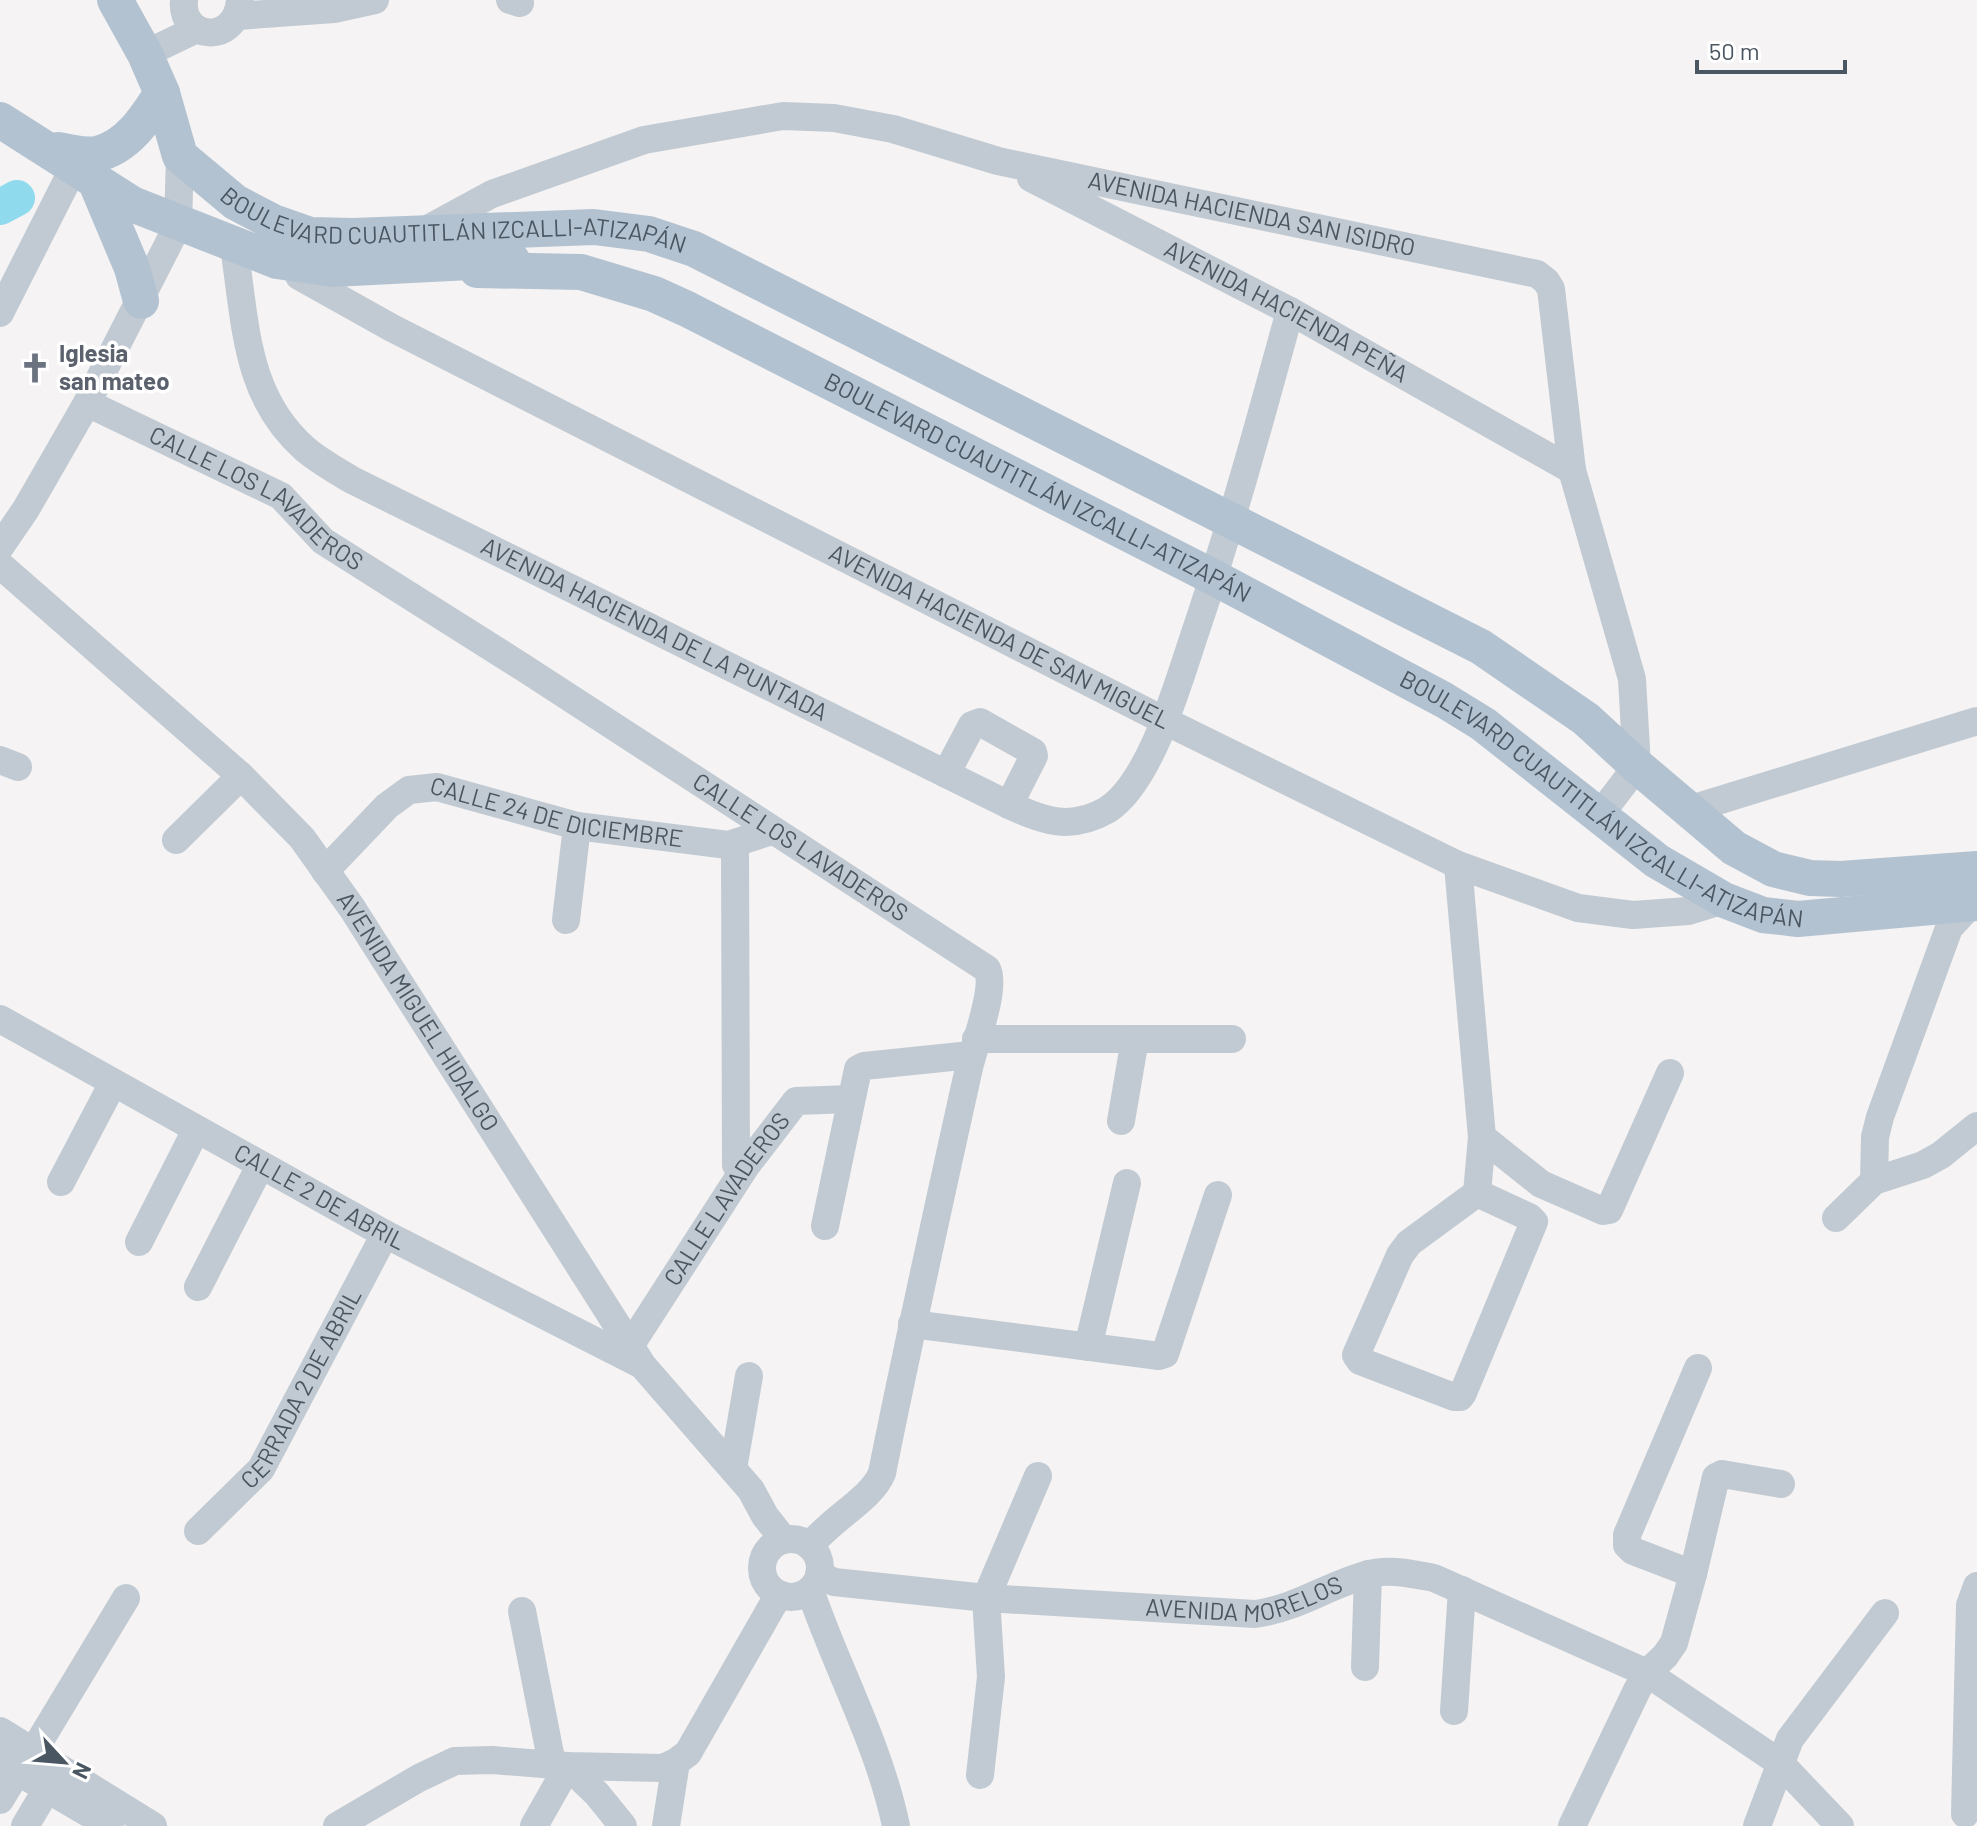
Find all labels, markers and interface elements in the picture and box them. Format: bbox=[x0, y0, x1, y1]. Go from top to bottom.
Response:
scale bar bbox=[1697, 24, 1845, 74]
text: 50 m bbox=[1709, 36, 1760, 65]
street label: AVENIDA HACIENDA SAN ISIDRO bbox=[1086, 164, 1418, 261]
street label: BOULEVARD CUAUTITLÁN IZCALLI-ATIZAPÁN bbox=[215, 180, 690, 258]
street label: AVENIDA HACIENDA PEÑA bbox=[1160, 233, 1414, 388]
place label: Iglesia san mateo bbox=[59, 338, 170, 395]
church icon: Iglesia san mateo bbox=[18, 351, 52, 385]
street label: BOULEVARD CUAUTITLÁN IZCALLI-ATIZAPÁN bbox=[820, 366, 1256, 608]
street label: CALLE LOS LAVADEROS bbox=[145, 419, 369, 576]
street label: AVENIDA HACIENDA DE LA PUNTADA bbox=[477, 530, 833, 726]
street label: AVENIDA HACIENDA DE SAN MIGUEL bbox=[825, 537, 1175, 734]
street label: BOULEVARD CUAUTITLÁN IZCALLI-ATIZAPÁN bbox=[1395, 663, 1805, 933]
street label: CALLE LOS LAVADEROS bbox=[688, 766, 914, 927]
street label: CALLE 24 DE DICIEMBRE bbox=[427, 770, 685, 852]
street label: AVENIDA MIGUEL HIDALGO bbox=[332, 885, 506, 1136]
street label: CALLE LAVADEROS bbox=[657, 1106, 795, 1291]
street label: CALLE 2 DE ABRIL bbox=[229, 1137, 411, 1255]
street label: CERRADA 2 DE ABRIL bbox=[234, 1283, 367, 1494]
street label: AVENIDA MORELOS bbox=[1145, 1569, 1346, 1627]
north arrow bbox=[24, 1722, 104, 1802]
text: N bbox=[68, 1759, 98, 1783]

